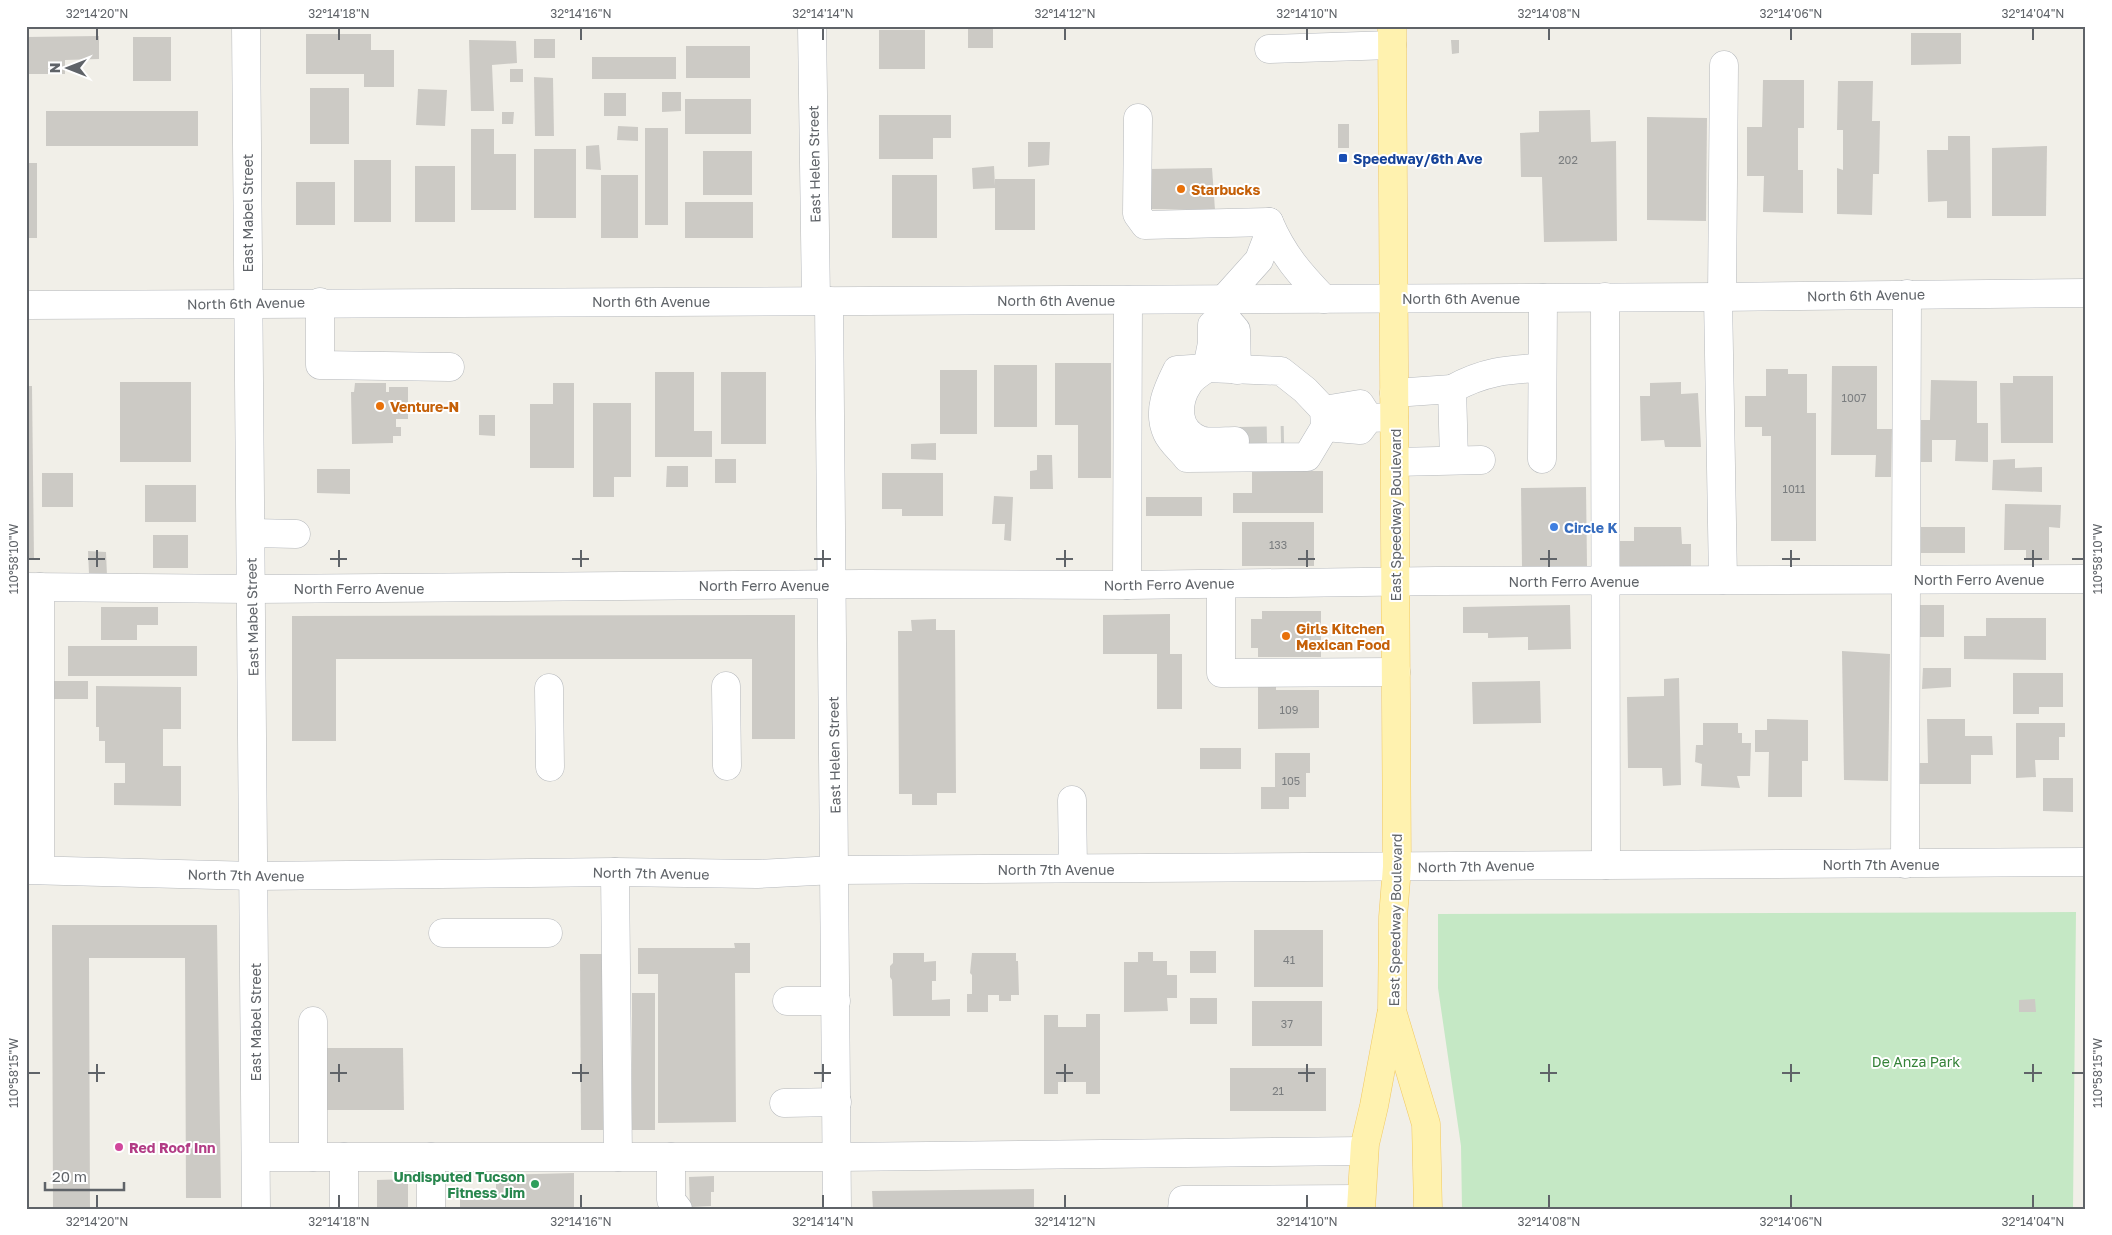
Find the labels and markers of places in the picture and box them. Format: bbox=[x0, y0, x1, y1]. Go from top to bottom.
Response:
place label: Speedway/6th Ave bbox=[1353, 150, 1482, 167]
marker: Speedway/6th Ave bbox=[1337, 152, 1349, 164]
place label: Starbucks bbox=[1191, 181, 1260, 198]
marker: Starbucks bbox=[1175, 183, 1187, 195]
place label: Venture-N bbox=[390, 398, 459, 415]
marker: Venture-N bbox=[374, 400, 386, 412]
place label: Circle K bbox=[1564, 519, 1618, 536]
marker: Circle K bbox=[1548, 521, 1560, 533]
place label: Girls Kitchen Mexican Food bbox=[1296, 620, 1390, 653]
marker: Girls Kitchen Mexican Food bbox=[1280, 630, 1292, 642]
place label: Red Roof Inn bbox=[129, 1139, 215, 1156]
marker: Red Roof Inn bbox=[113, 1141, 125, 1153]
place label: Undisputed Tucson Fitness Jim bbox=[393, 1168, 525, 1201]
marker: Undisputed Tucson Fitness Jim bbox=[529, 1178, 541, 1190]

